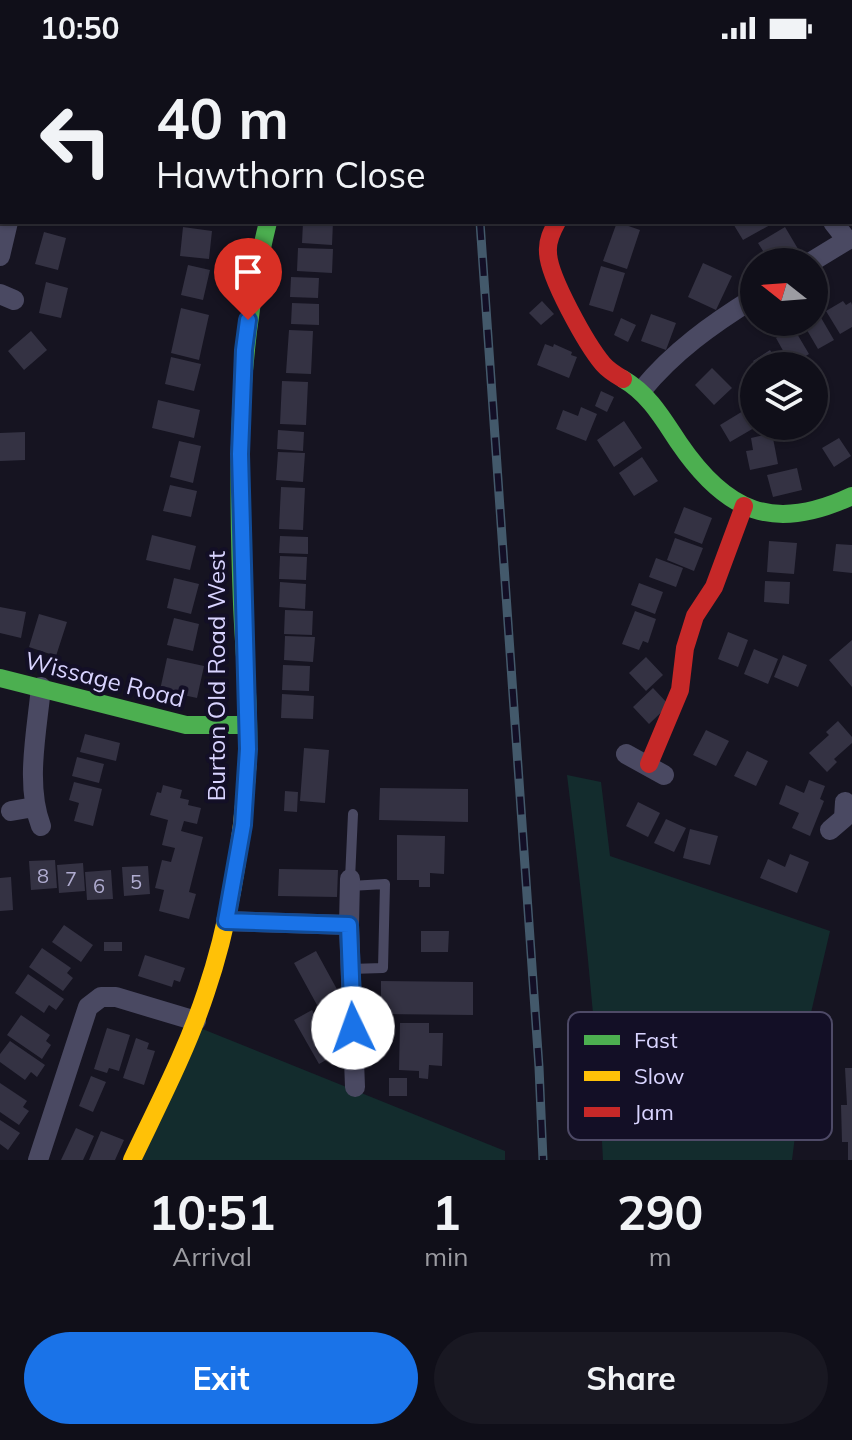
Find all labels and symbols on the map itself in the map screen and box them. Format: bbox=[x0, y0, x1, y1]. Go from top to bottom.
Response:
pin bbox=[214, 238, 282, 320]
north arrow bbox=[740, 248, 828, 336]
street label: Burton Old Road West bbox=[201, 551, 231, 801]
street label: Wissage Road bbox=[22, 645, 188, 713]
house number: 8 bbox=[37, 863, 49, 888]
house number: 7 bbox=[65, 866, 77, 891]
house number: 5 bbox=[130, 869, 142, 894]
house number: 6 bbox=[93, 873, 105, 898]
position arrow bbox=[311, 986, 395, 1070]
legend bbox=[568, 1012, 832, 1140]
text: Fast bbox=[634, 1026, 678, 1054]
text: Slow bbox=[634, 1062, 684, 1090]
text: Jam bbox=[634, 1098, 674, 1126]

